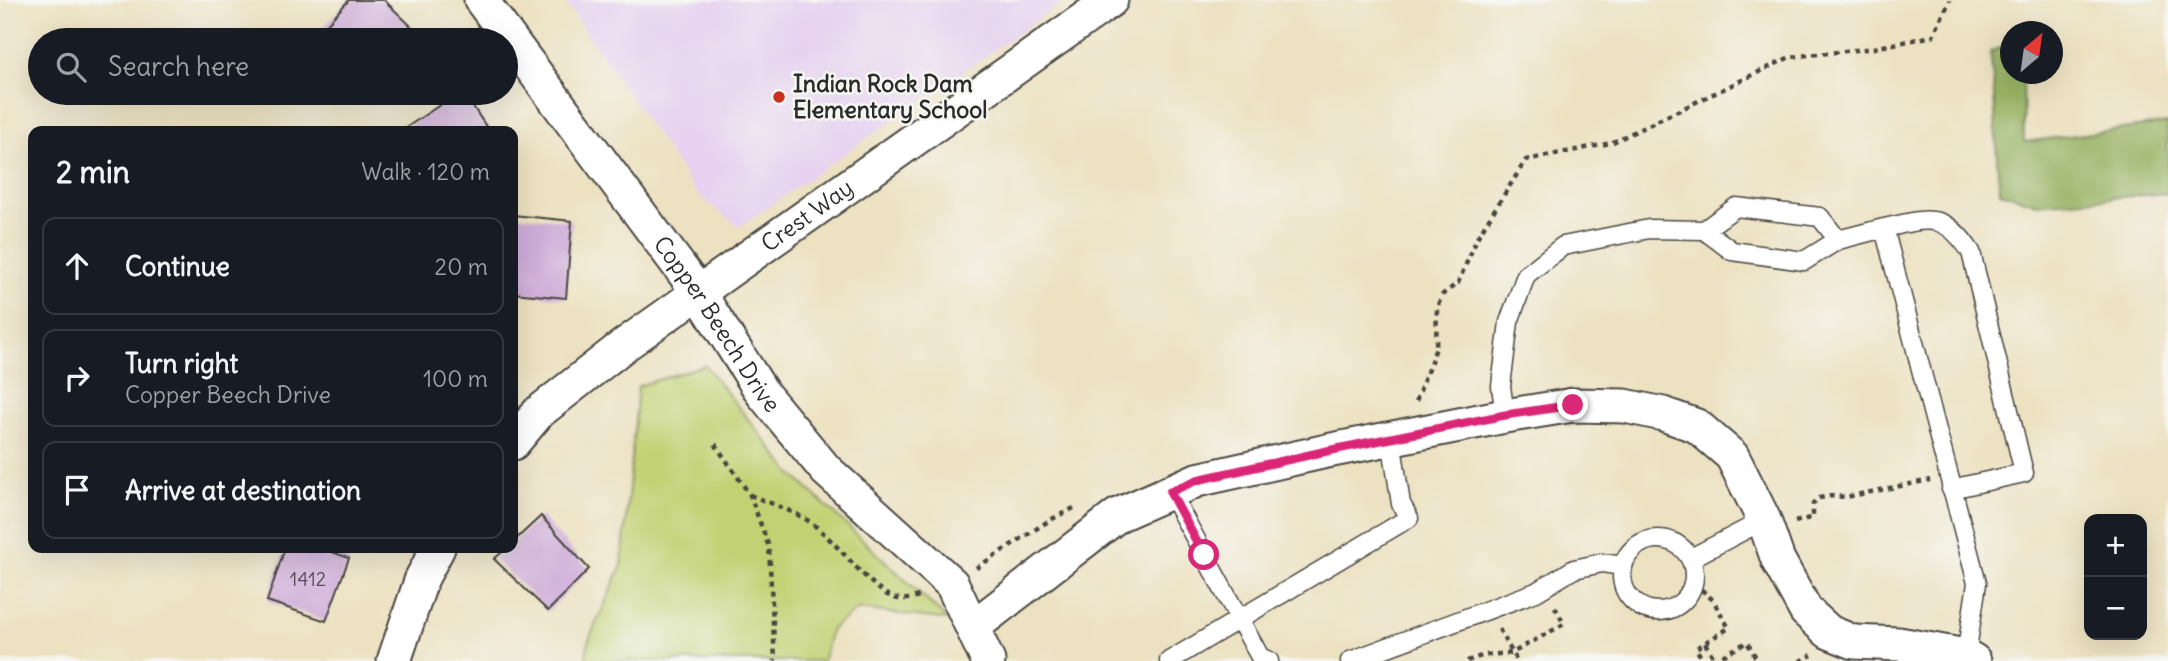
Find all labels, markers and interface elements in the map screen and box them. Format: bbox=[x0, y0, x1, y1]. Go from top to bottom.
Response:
north arrow bbox=[2000, 21, 2063, 84]
search box bbox=[28, 28, 518, 105]
icon: search bbox=[52, 48, 90, 86]
text: Search here bbox=[108, 50, 249, 83]
place label: Indian Rock Dam Elementary School bbox=[793, 69, 987, 124]
marker: Indian Rock Dam Elementary School bbox=[771, 89, 787, 105]
text: 2 min bbox=[56, 153, 130, 191]
text: Walk · 120 m bbox=[361, 157, 490, 186]
street label: Crest Way bbox=[755, 173, 858, 258]
street label: Copper Beech Drive bbox=[648, 230, 787, 418]
icon: ahead bbox=[58, 247, 96, 285]
text: Continue bbox=[125, 250, 230, 283]
text: 20 m bbox=[435, 252, 488, 281]
text: Turn right bbox=[125, 347, 238, 380]
icon: right bbox=[58, 359, 96, 397]
text: 100 m bbox=[423, 364, 488, 393]
text: Copper Beech Drive bbox=[125, 380, 331, 409]
route end bbox=[1557, 389, 1588, 420]
icon: arrive bbox=[58, 471, 96, 509]
text: Arrive at destination bbox=[125, 474, 361, 507]
map controls bbox=[2084, 514, 2147, 640]
button: + bbox=[2084, 514, 2147, 577]
route start bbox=[1188, 539, 1219, 570]
house number: 1412 bbox=[290, 567, 326, 591]
button: − bbox=[2084, 577, 2147, 640]

